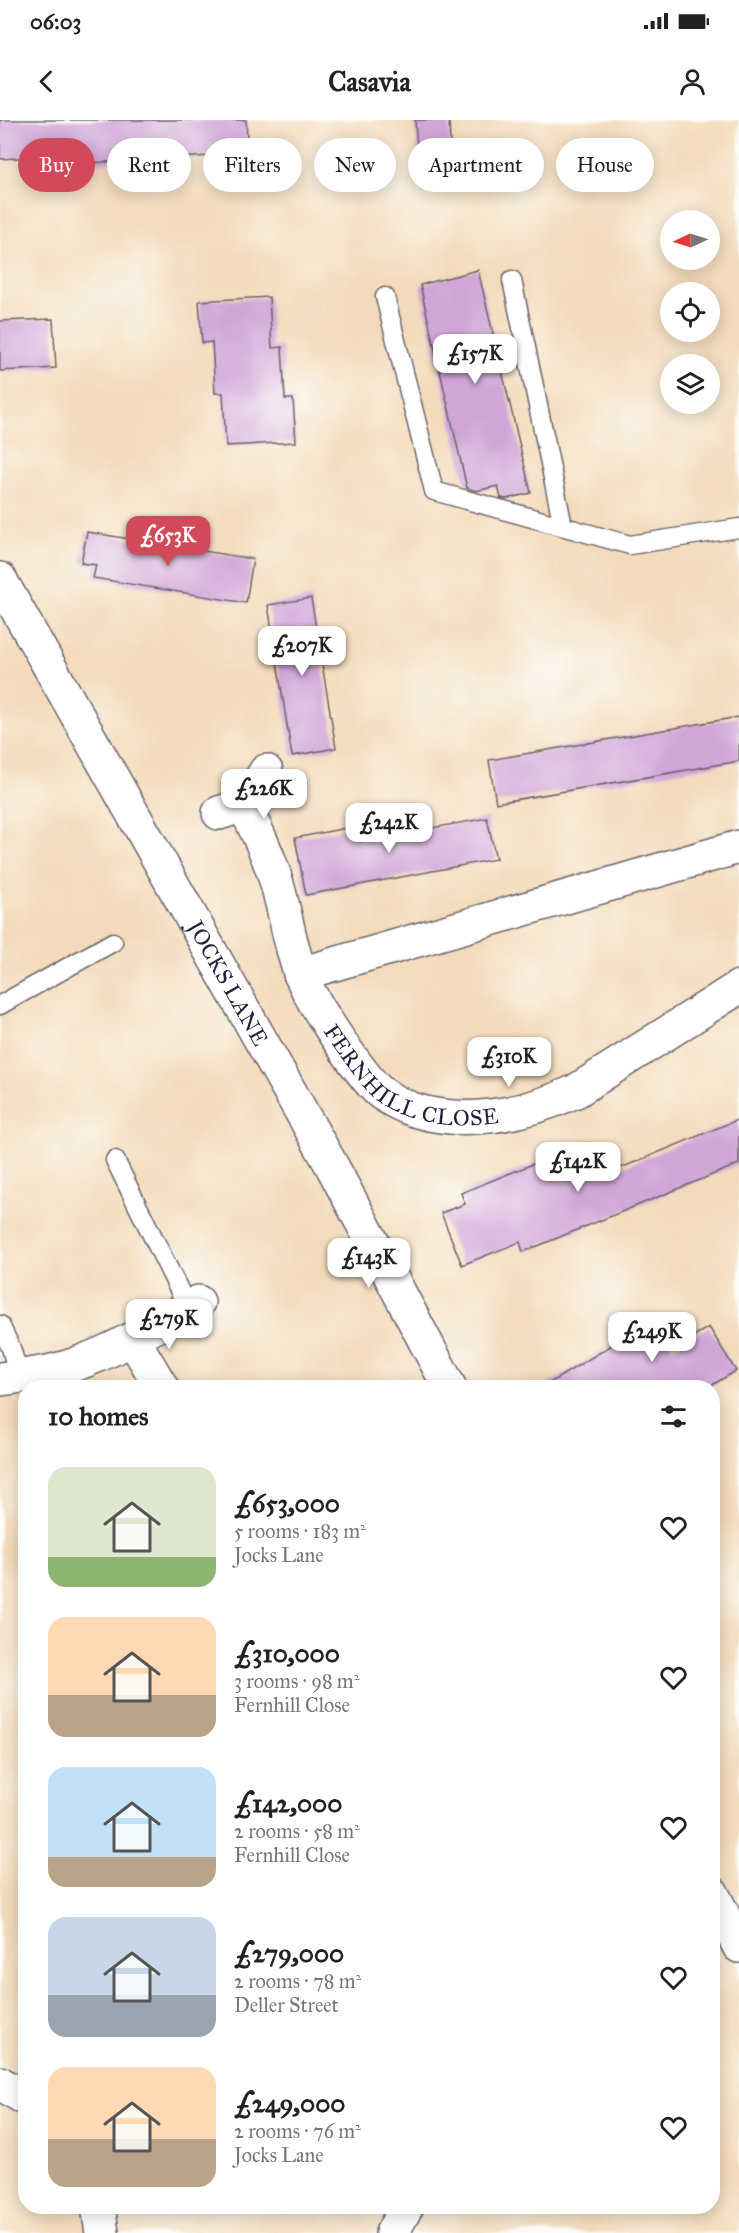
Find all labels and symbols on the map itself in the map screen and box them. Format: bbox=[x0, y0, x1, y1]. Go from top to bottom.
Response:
north arrow bbox=[660, 210, 720, 270]
pin: £157K bbox=[433, 334, 517, 385]
pin: £653K bbox=[126, 516, 210, 567]
pin: £207K bbox=[260, 626, 344, 677]
pin: £226K bbox=[222, 769, 306, 820]
pin: £242K bbox=[347, 803, 431, 854]
street label: JOCKS LANE bbox=[181, 914, 274, 1051]
street label: FERNHILL CLOSE bbox=[318, 1019, 500, 1132]
pin: £310K bbox=[467, 1037, 551, 1088]
pin: £142K bbox=[536, 1142, 620, 1193]
pin: £143K bbox=[327, 1238, 411, 1289]
pin: £279K bbox=[127, 1299, 211, 1350]
pin: £249K bbox=[610, 1312, 694, 1363]

